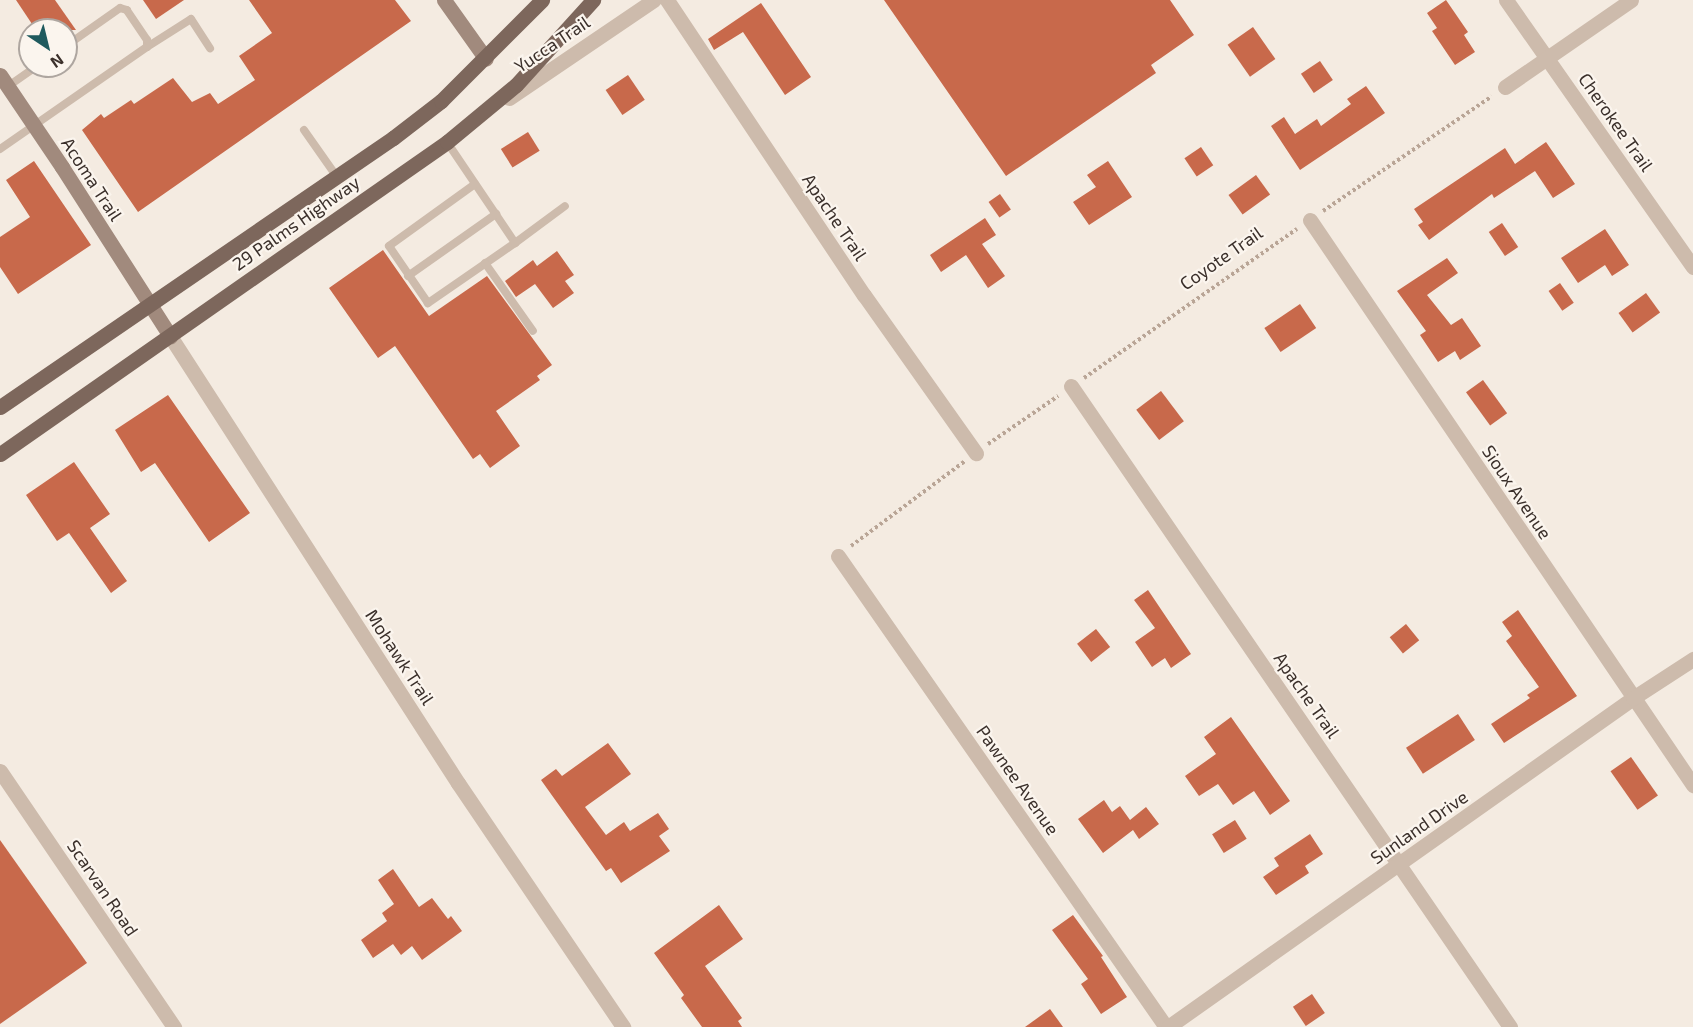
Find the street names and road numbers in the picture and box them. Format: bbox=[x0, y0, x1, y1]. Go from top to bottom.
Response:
street label: Yucca Trail bbox=[510, 11, 594, 77]
street label: Cherokee Trail bbox=[1574, 68, 1658, 176]
street label: Acoma Trail bbox=[57, 133, 127, 225]
street label: Apache Trail bbox=[798, 169, 872, 265]
street label: 29 Palms Highway bbox=[228, 171, 364, 275]
street label: Coyote Trail bbox=[1175, 222, 1267, 294]
street label: Sioux Avenue bbox=[1478, 441, 1556, 543]
street label: Mohawk Trail bbox=[361, 605, 439, 709]
street label: Apache Trail bbox=[1269, 648, 1345, 742]
street label: Pawnee Avenue bbox=[972, 721, 1064, 839]
street label: Sunland Drive bbox=[1366, 786, 1472, 868]
street label: Scarvan Road bbox=[63, 836, 143, 940]

